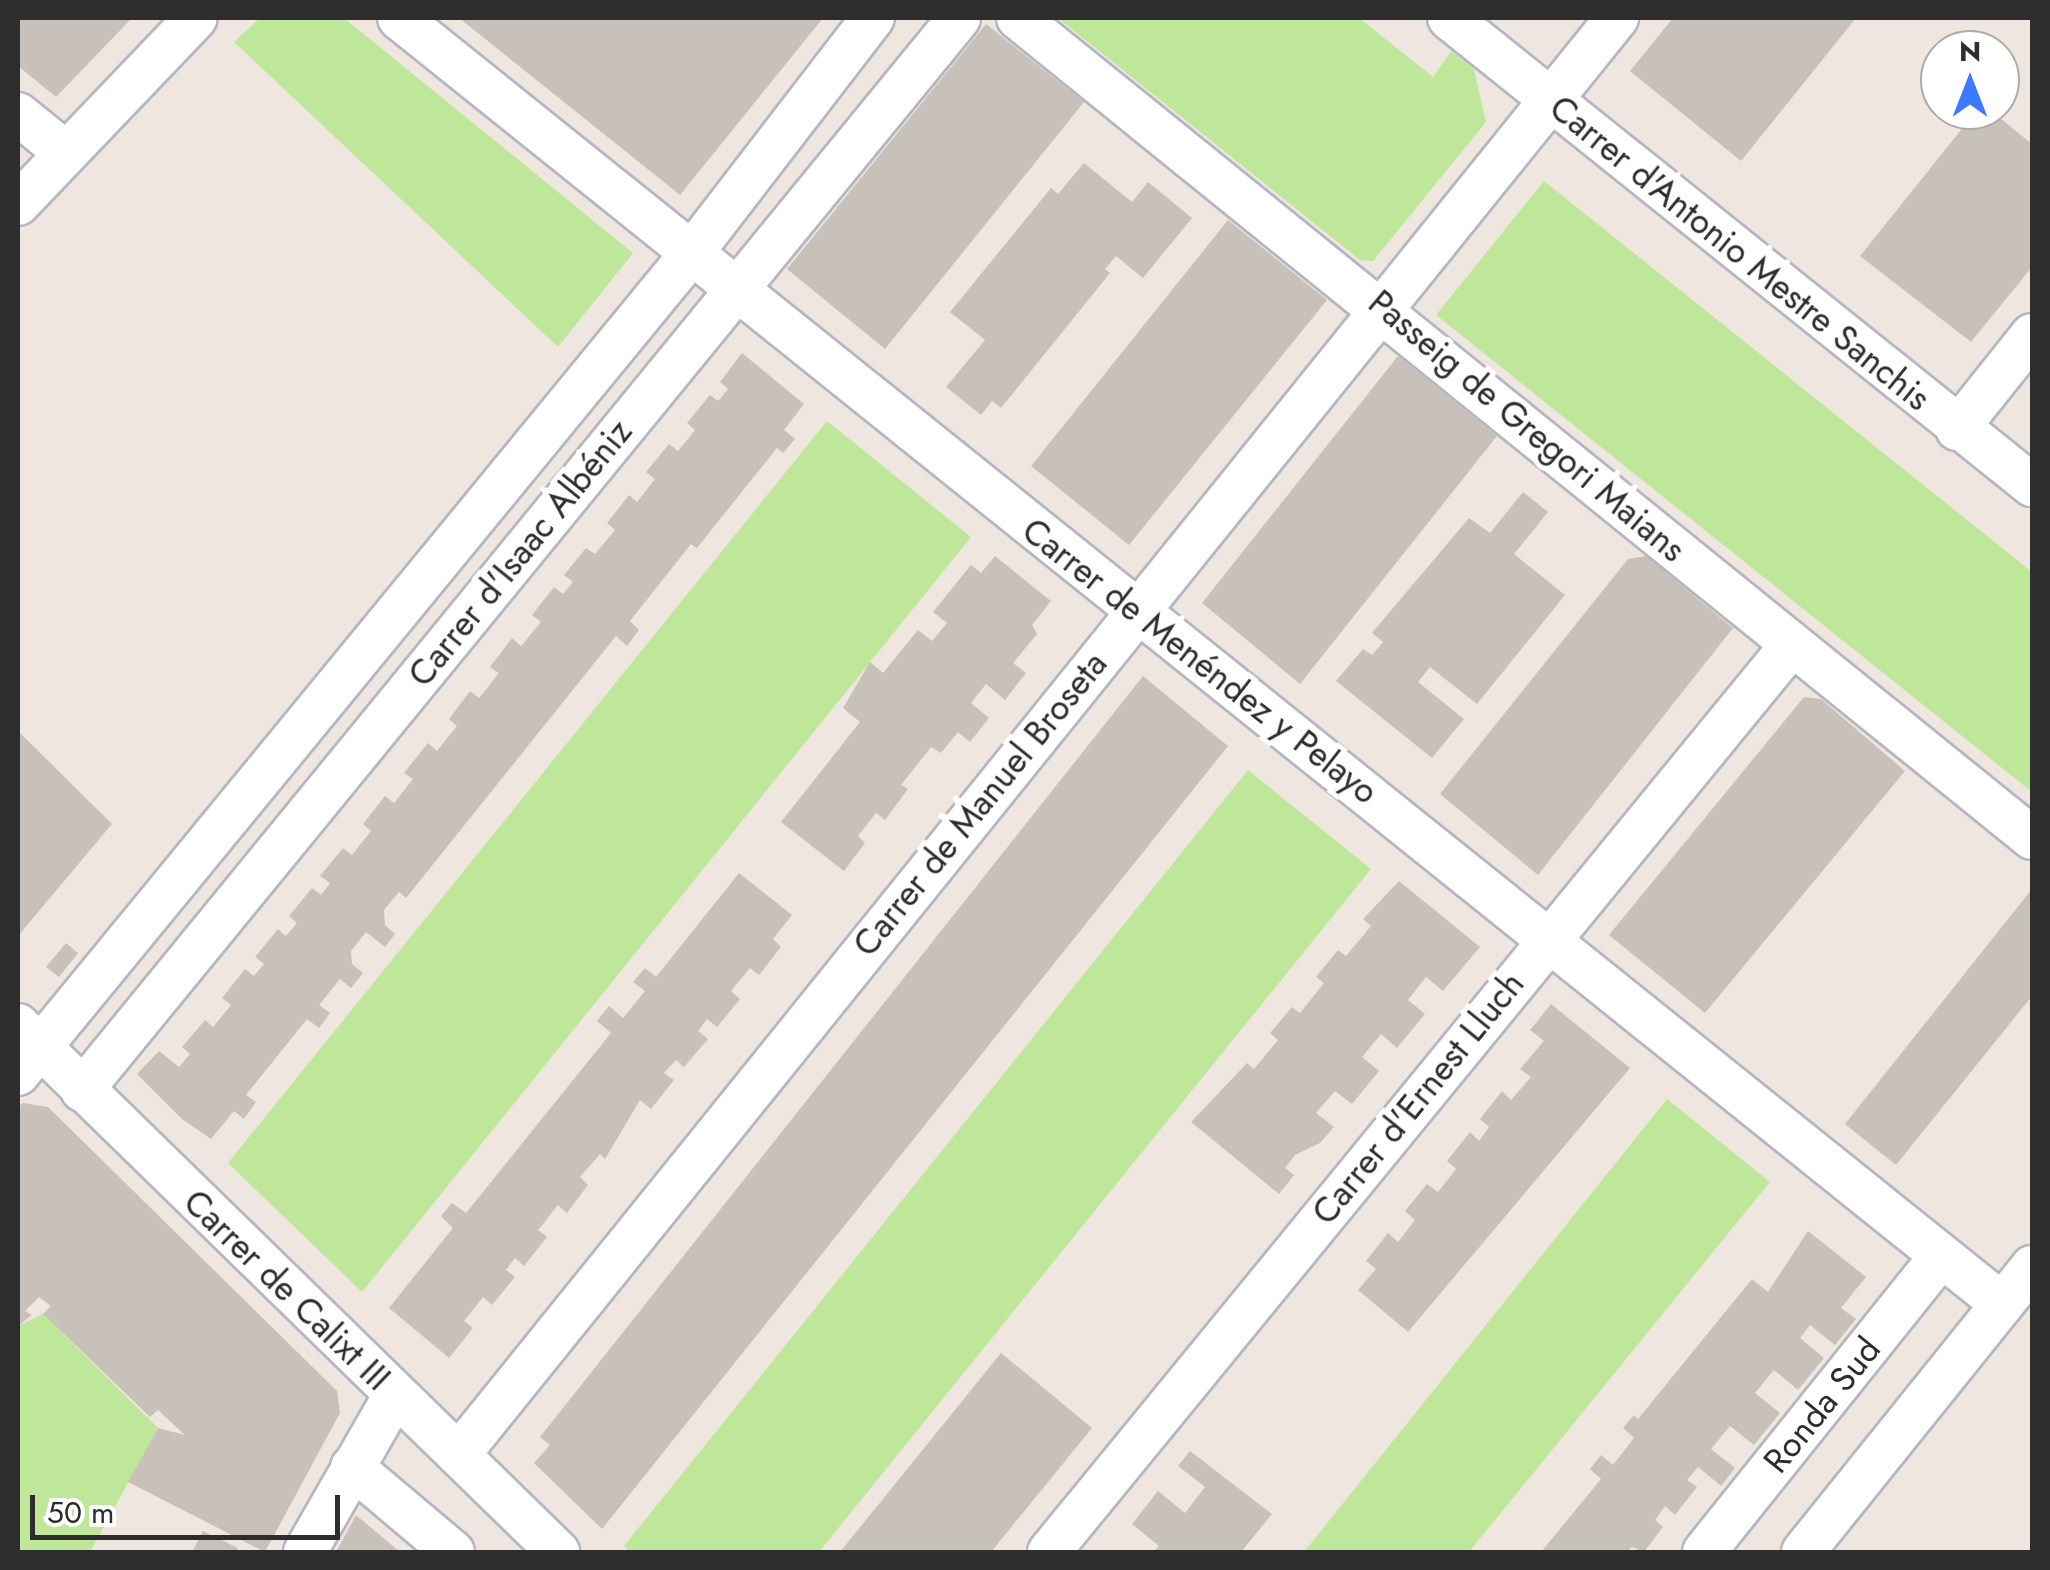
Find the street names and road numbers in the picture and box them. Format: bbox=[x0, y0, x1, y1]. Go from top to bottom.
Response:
street label: Carrer d'Antonio Mestre Sanchis bbox=[1541, 87, 1939, 419]
street label: Passeig de Gregori Maians bbox=[1360, 281, 1694, 571]
street label: Carrer d'Isaac Albéniz bbox=[400, 411, 640, 695]
street label: Carrer de Menéndez y Pelayo bbox=[1014, 509, 1386, 813]
street label: Carrer de Manuel Broseta bbox=[844, 643, 1116, 965]
street label: Carrer d'Ernest Lluch bbox=[1303, 963, 1533, 1233]
street label: Carrer de Calixt III bbox=[175, 1181, 399, 1399]
street label: Ronda Sud bbox=[1755, 1329, 1889, 1481]

